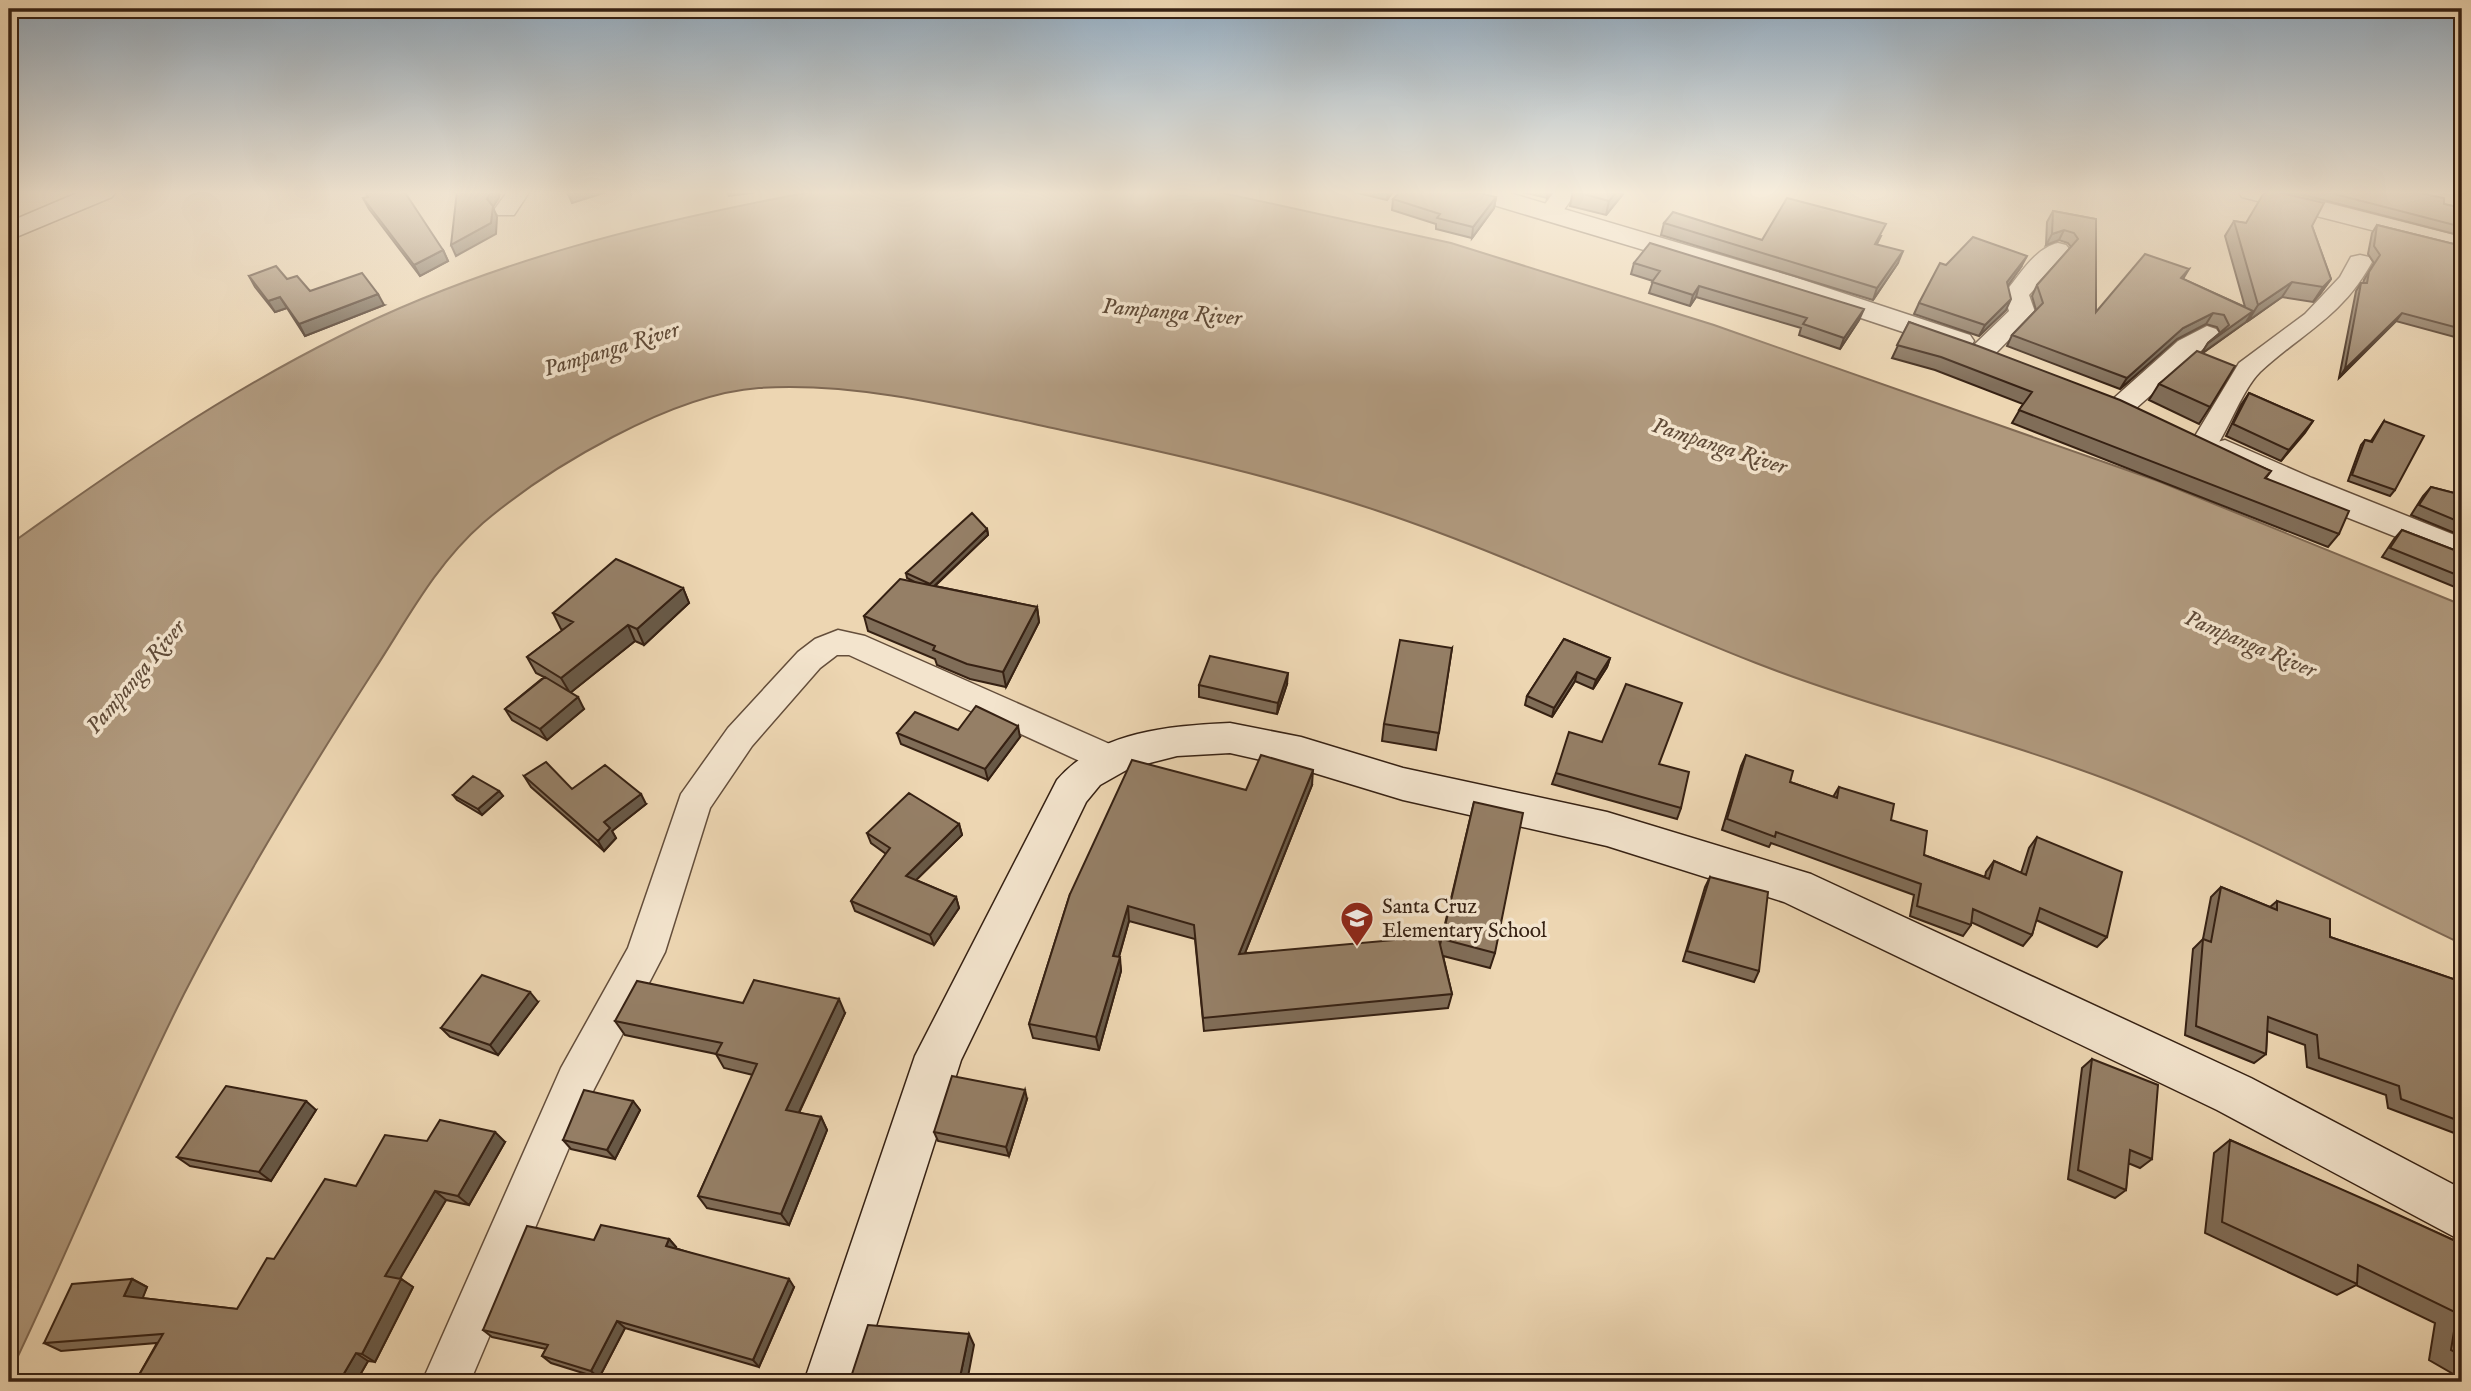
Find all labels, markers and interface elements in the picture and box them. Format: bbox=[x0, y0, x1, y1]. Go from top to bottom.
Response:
water label: Pampanga River bbox=[1101, 292, 1244, 334]
water label: Pampanga River bbox=[540, 315, 684, 385]
water label: Pampanga River bbox=[1648, 411, 1792, 483]
water label: Pampanga River bbox=[2180, 604, 2322, 687]
water label: Pampanga River bbox=[80, 613, 194, 741]
place label: Santa Cruz Elementary School bbox=[1382, 894, 1547, 945]
school or university icon: Santa Cruz Elementary School bbox=[1338, 899, 1376, 948]

